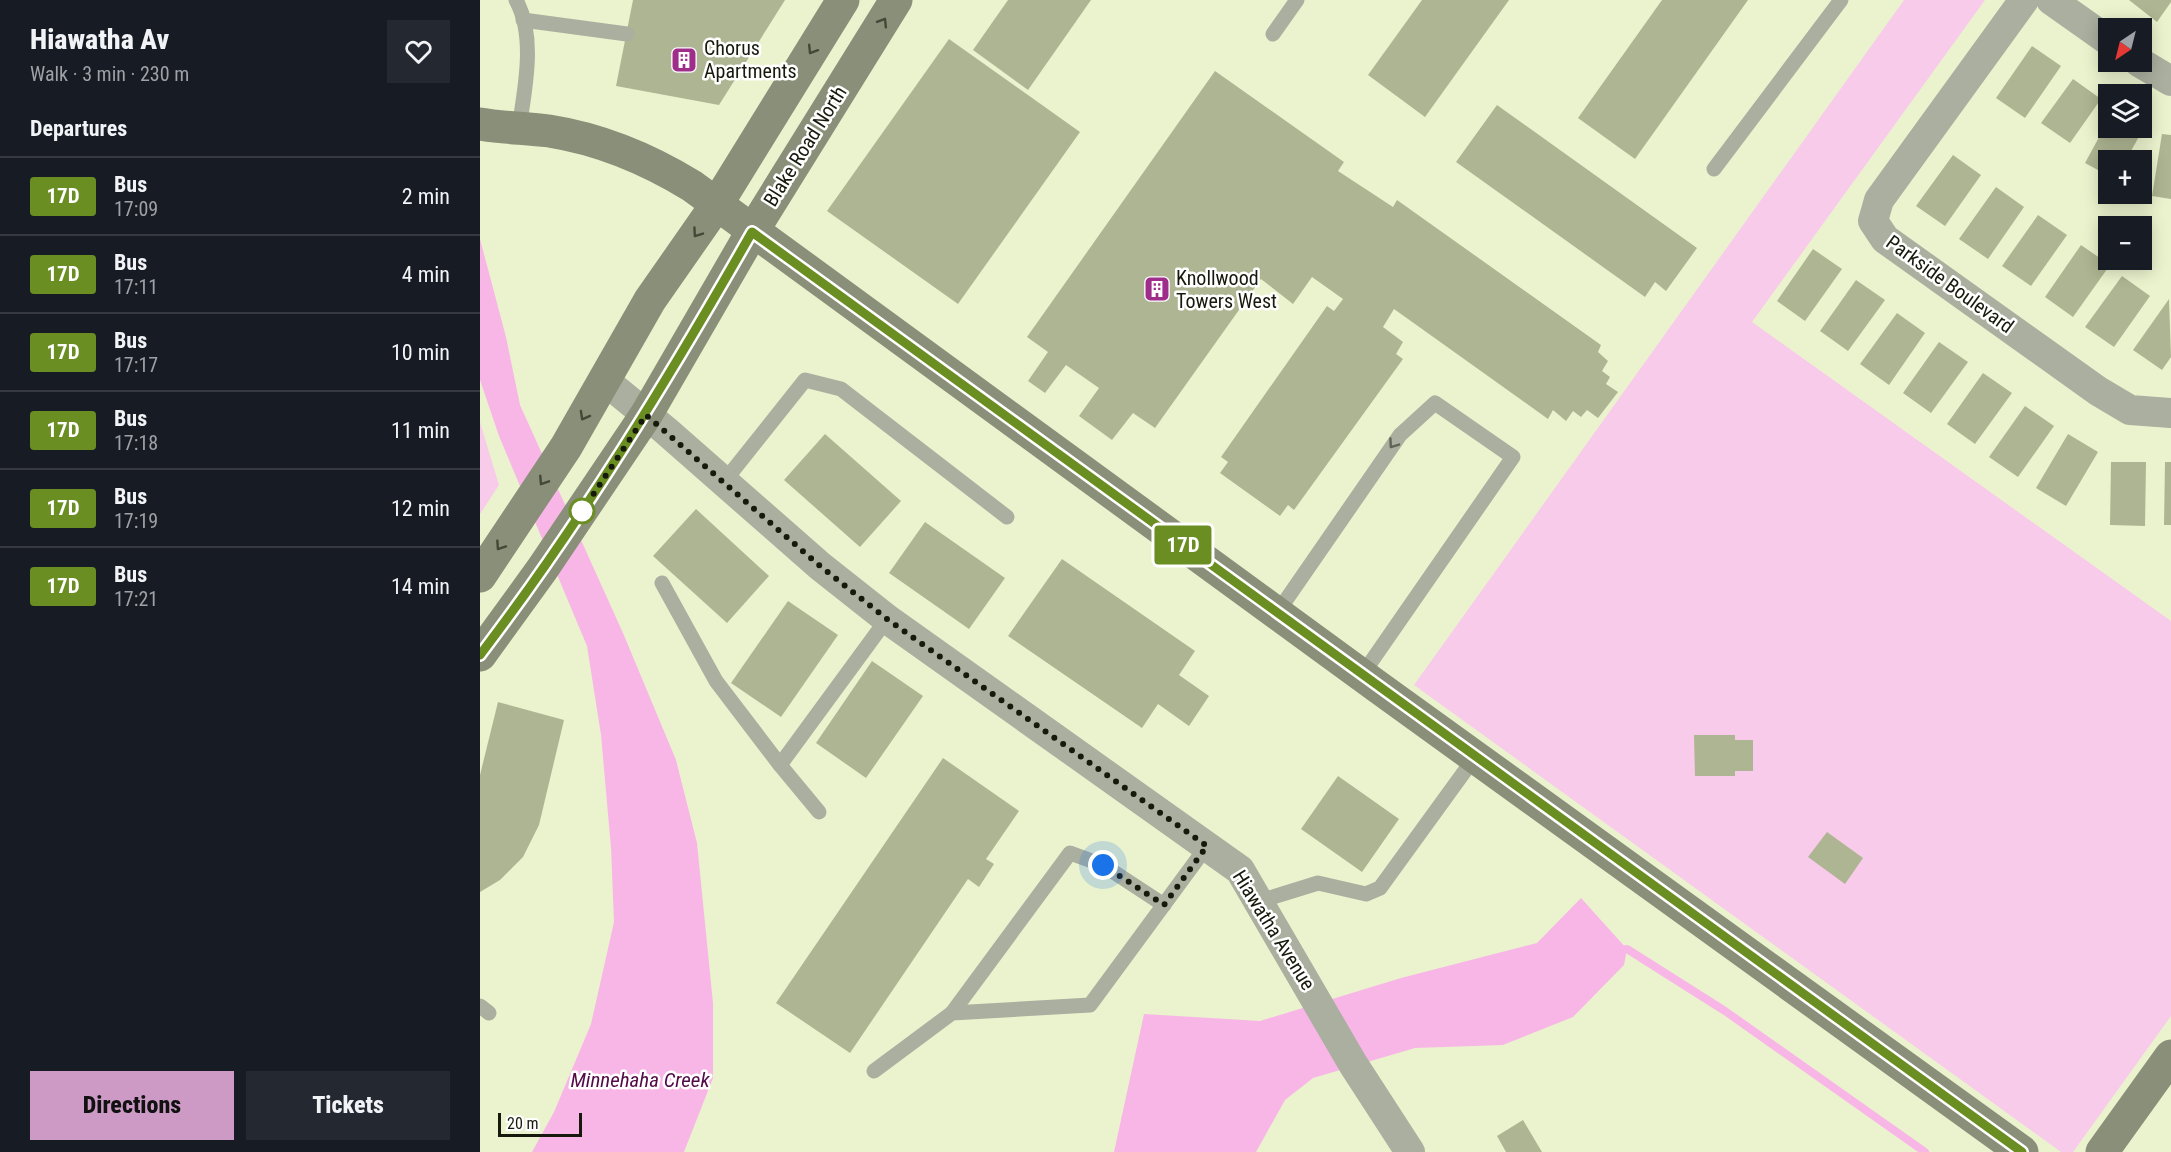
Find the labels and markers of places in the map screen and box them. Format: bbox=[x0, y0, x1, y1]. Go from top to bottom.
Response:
place label: Chorus Apartments bbox=[704, 36, 797, 83]
building icon: Chorus Apartments bbox=[669, 45, 699, 75]
place label: Knollwood Towers West bbox=[1176, 266, 1277, 313]
building icon: Knollwood Towers West bbox=[1142, 274, 1172, 304]
unlabelled marker bbox=[569, 498, 595, 524]

